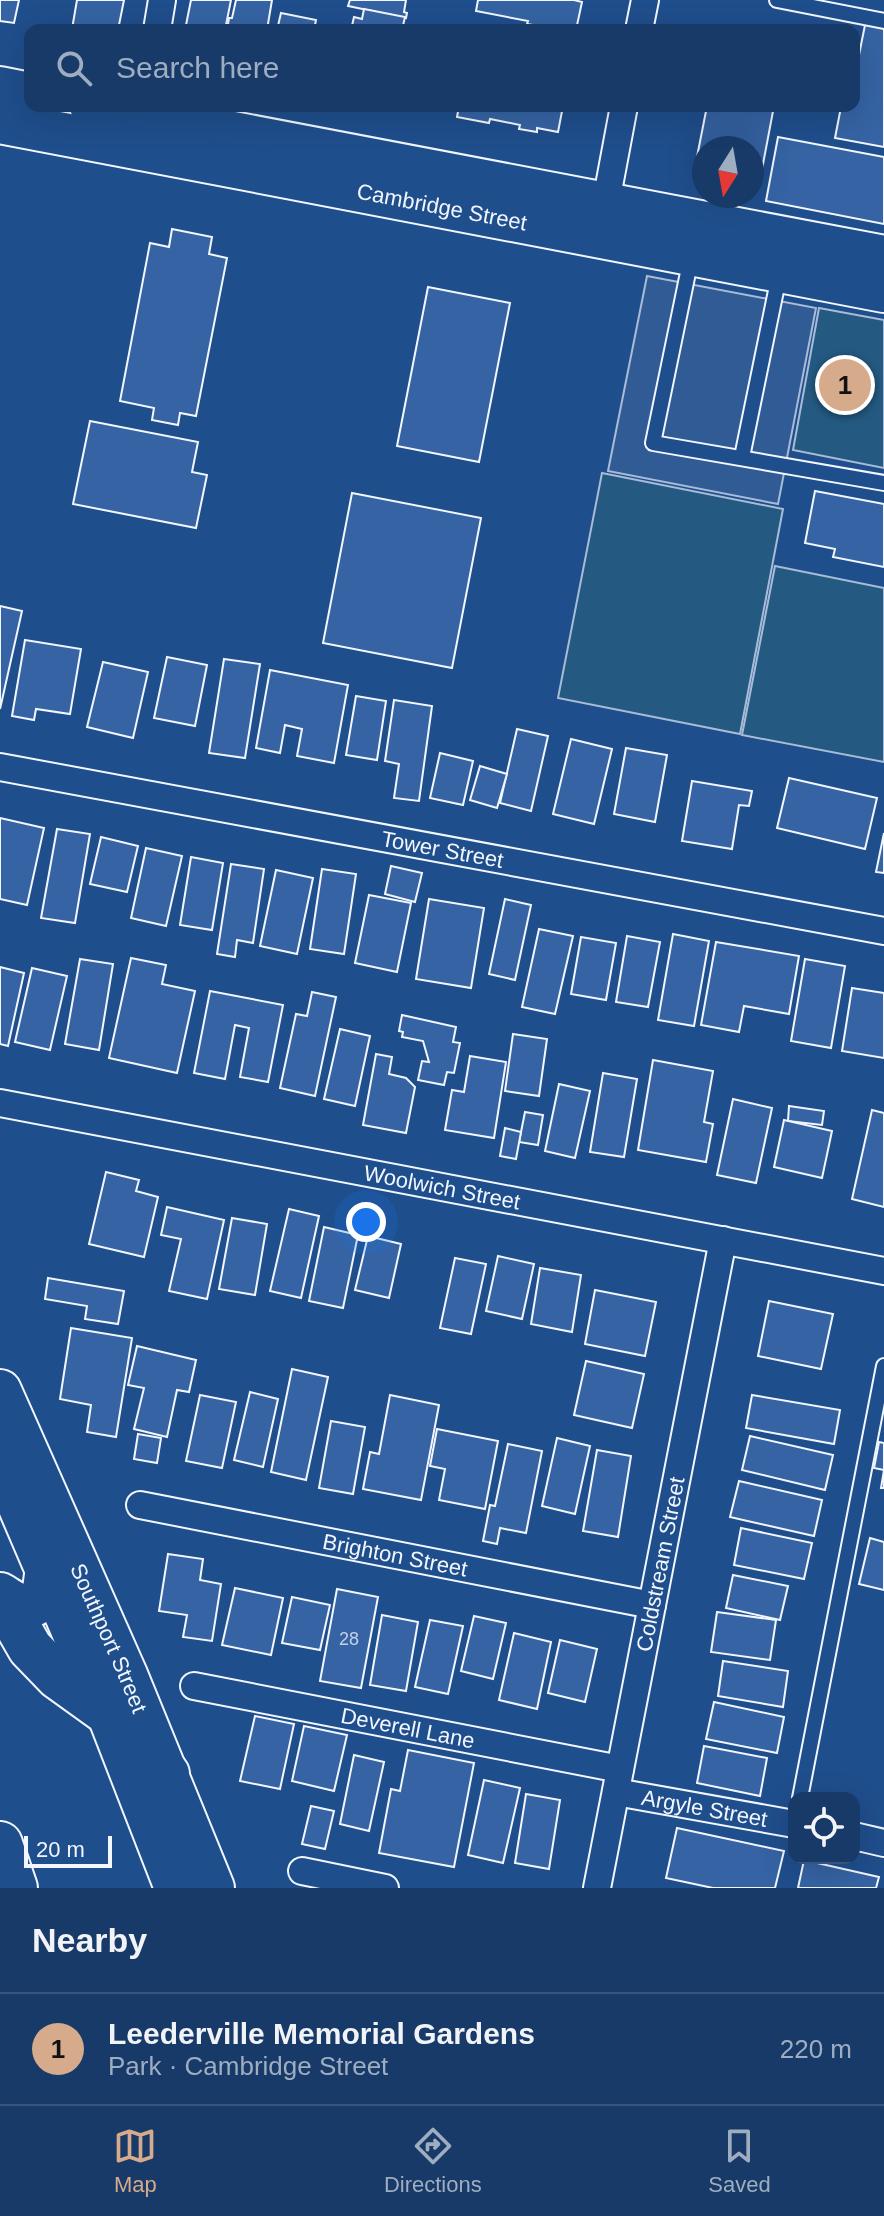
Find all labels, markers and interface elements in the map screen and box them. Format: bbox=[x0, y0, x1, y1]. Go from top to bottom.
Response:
search box bbox=[24, 24, 860, 112]
icon: search bbox=[52, 46, 96, 90]
text: Search here bbox=[116, 51, 279, 84]
north arrow bbox=[692, 136, 764, 208]
street label: Cambridge Street bbox=[355, 179, 529, 235]
pin: 1 bbox=[819, 355, 871, 415]
street label: Tower Street bbox=[379, 826, 505, 873]
street label: Woolwich Street bbox=[362, 1160, 522, 1215]
your location bbox=[346, 1202, 386, 1242]
street label: Coldstream Street bbox=[631, 1475, 690, 1654]
street label: Brighton Street bbox=[321, 1529, 470, 1582]
street label: Southport Street bbox=[65, 1560, 152, 1716]
house number: 28 bbox=[339, 1629, 359, 1649]
street label: Deverell Lane bbox=[339, 1703, 477, 1753]
street label: Argyle Street bbox=[640, 1785, 769, 1832]
map controls bbox=[788, 1792, 860, 1864]
button: locate bbox=[788, 1792, 860, 1864]
scale bar bbox=[24, 1832, 112, 1868]
text: 20 m bbox=[36, 1837, 85, 1862]
text: Nearby bbox=[32, 1921, 147, 1959]
text: Leederville Memorial Gardens bbox=[108, 2017, 535, 2050]
text: 1 bbox=[51, 2034, 65, 2064]
text: 220 m bbox=[780, 2034, 852, 2064]
text: Park · Cambridge Street bbox=[108, 2051, 388, 2081]
tab: Map bbox=[113, 2124, 157, 2198]
tab: Directions bbox=[384, 2124, 482, 2198]
tab: Saved bbox=[708, 2124, 771, 2198]

